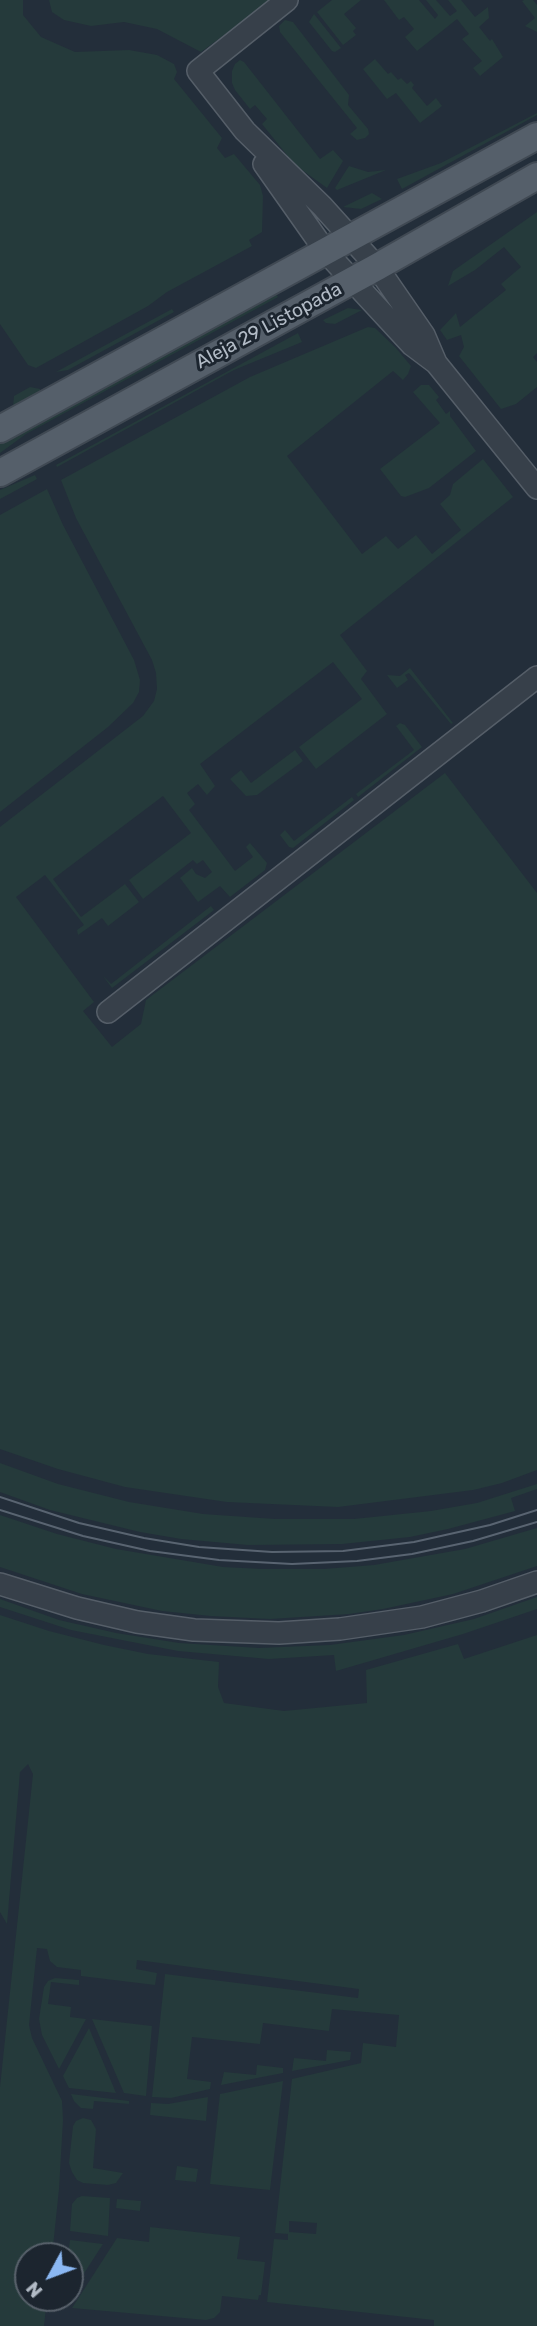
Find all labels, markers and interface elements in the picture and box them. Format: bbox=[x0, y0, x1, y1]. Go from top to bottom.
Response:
street label: Aleja 29 Listopada bbox=[192, 278, 346, 374]
north arrow bbox=[14, 2242, 84, 2312]
text: N bbox=[21, 2277, 47, 2303]

